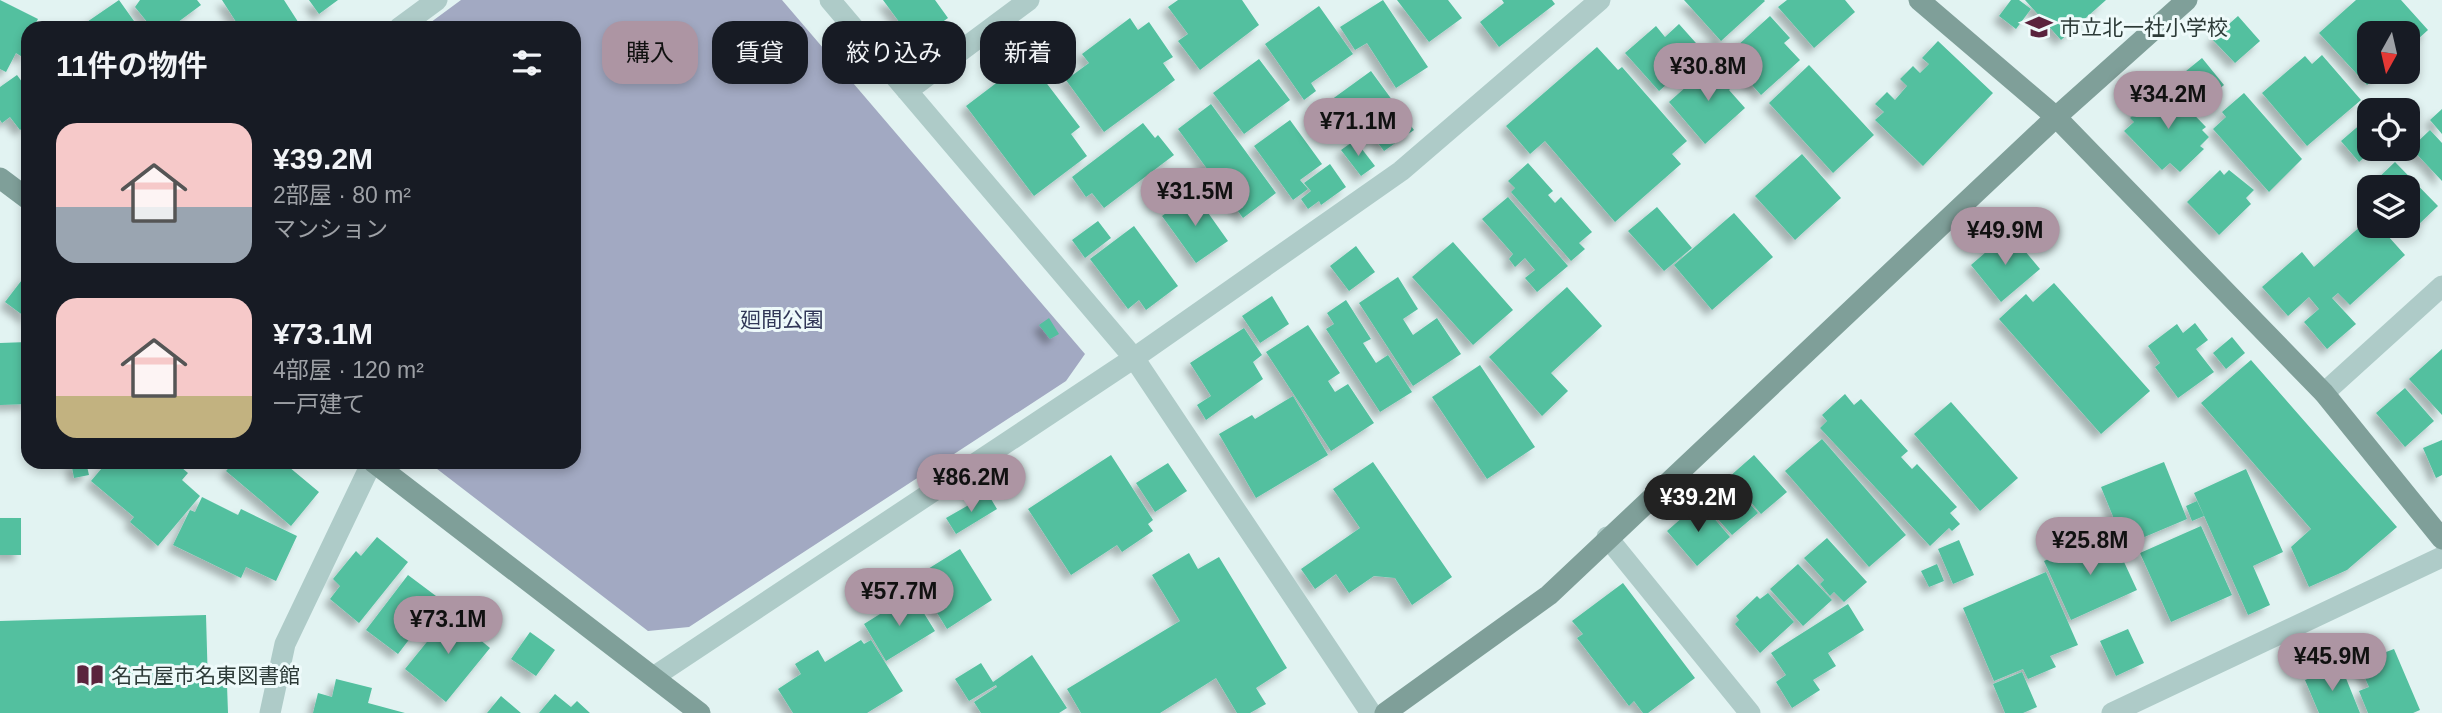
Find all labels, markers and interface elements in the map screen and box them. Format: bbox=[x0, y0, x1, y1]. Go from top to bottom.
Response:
school or university icon: 市立北一社小学校 bbox=[2024, 12, 2054, 42]
place label: 市立北一社小学校 bbox=[2060, 16, 2228, 39]
chip: 購入 bbox=[602, 21, 698, 84]
chip: 賃貸 bbox=[712, 21, 808, 84]
chip: 絞り込み bbox=[822, 21, 966, 84]
chip: 新着 bbox=[980, 21, 1076, 84]
north arrow bbox=[2357, 21, 2420, 84]
map controls bbox=[2357, 21, 2420, 238]
pin: ¥30.8M bbox=[1651, 43, 1765, 103]
icon: filters bbox=[508, 44, 546, 82]
text: 11件の物件 bbox=[56, 49, 208, 82]
text: ¥30.8M bbox=[1670, 53, 1746, 79]
pin: ¥34.2M bbox=[2111, 72, 2225, 131]
text: ¥34.2M bbox=[2130, 81, 2206, 107]
button: locate bbox=[2357, 98, 2420, 161]
pin: ¥71.1M bbox=[1301, 99, 1415, 158]
text: ¥71.1M bbox=[1320, 108, 1396, 134]
text: ¥39.2M bbox=[273, 142, 373, 175]
icon: home bbox=[112, 151, 196, 235]
pin: ¥31.5M bbox=[1138, 168, 1252, 228]
button: layers bbox=[2357, 175, 2420, 238]
text: ¥31.5M bbox=[1157, 178, 1233, 204]
text: 2部屋 · 80 m² bbox=[273, 182, 411, 208]
pin: ¥49.9M bbox=[1948, 208, 2062, 267]
text: マンション bbox=[273, 216, 388, 242]
text: ¥49.9M bbox=[1967, 217, 2043, 243]
park label: 廻間公園 bbox=[740, 308, 824, 331]
text: ¥73.1M bbox=[273, 317, 373, 350]
icon: home bbox=[112, 326, 196, 410]
text: 4部屋 · 120 m² bbox=[273, 357, 424, 383]
text: 一戸建て bbox=[273, 391, 365, 417]
pin: ¥86.2M bbox=[914, 454, 1028, 514]
text: ¥86.2M bbox=[933, 464, 1009, 490]
pin: ¥39.2M bbox=[1641, 475, 1755, 534]
text: ¥39.2M bbox=[1660, 484, 1736, 510]
pin: ¥25.8M bbox=[2033, 518, 2147, 577]
text: ¥25.8M bbox=[2052, 527, 2128, 553]
pin: ¥57.7M bbox=[842, 568, 956, 628]
text: ¥57.7M bbox=[861, 578, 937, 604]
pin: ¥73.1M bbox=[391, 596, 505, 656]
text: ¥73.1M bbox=[410, 606, 486, 632]
pin: ¥45.9M bbox=[2275, 634, 2389, 693]
text: ¥45.9M bbox=[2294, 643, 2370, 669]
library icon: 名古屋市名東図書館 bbox=[75, 660, 105, 690]
place label: 名古屋市名東図書館 bbox=[111, 664, 300, 687]

